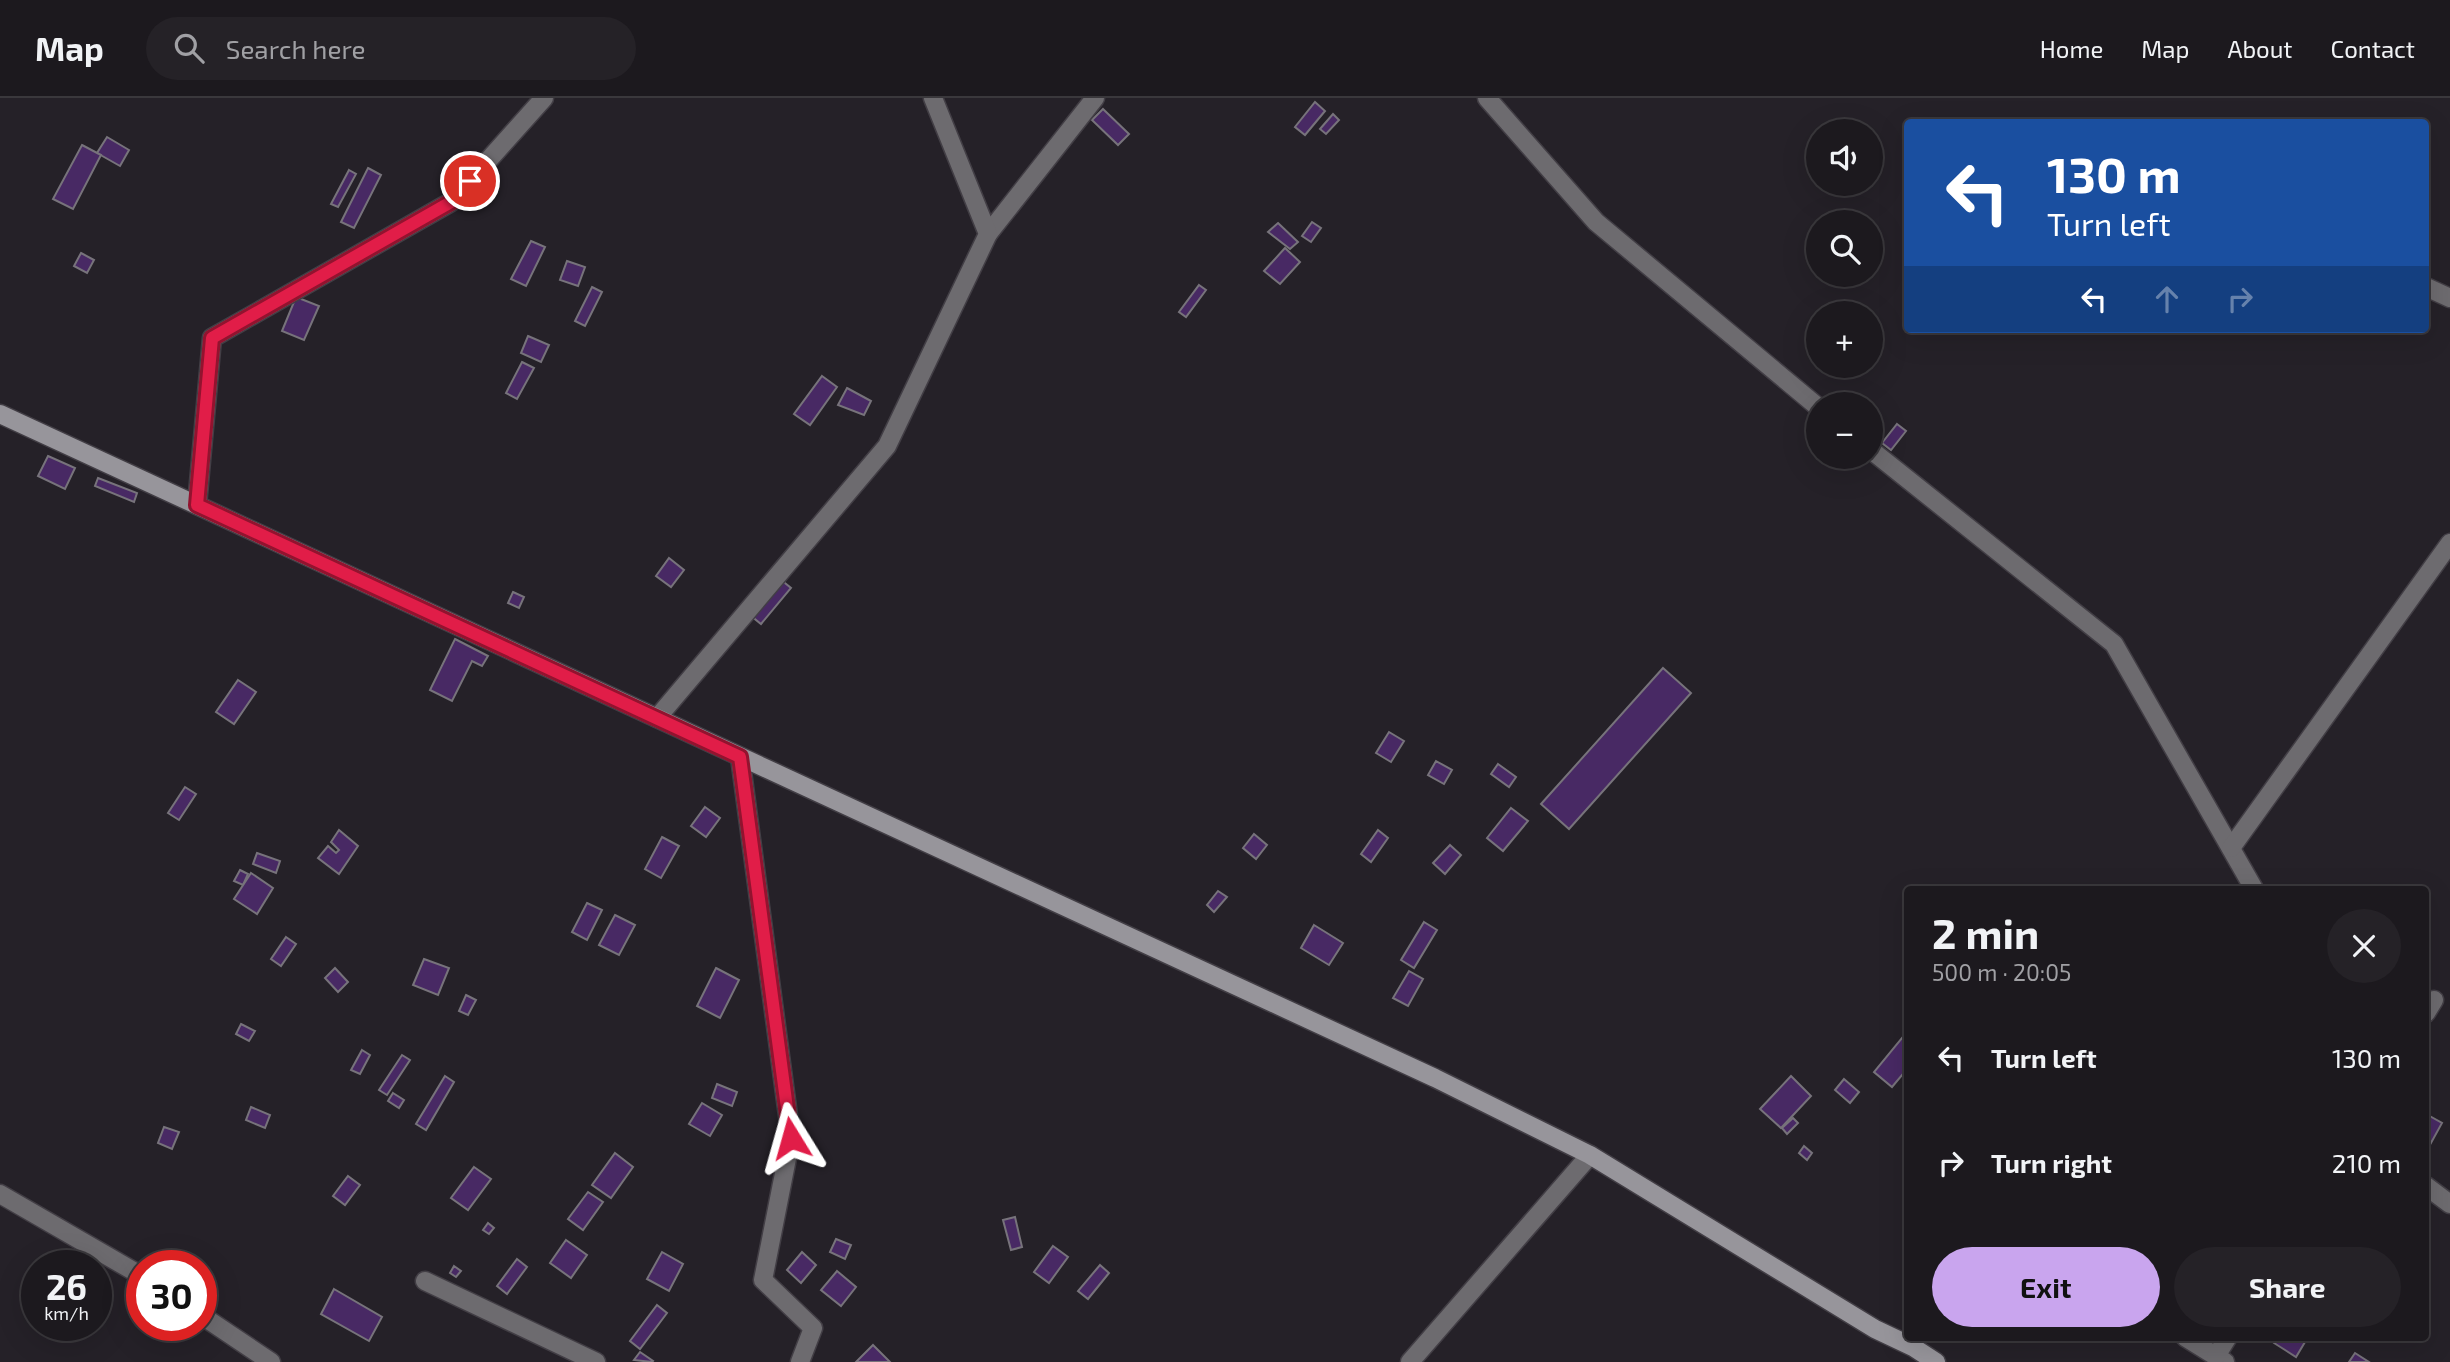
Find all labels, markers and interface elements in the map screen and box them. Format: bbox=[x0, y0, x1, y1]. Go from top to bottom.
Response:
search box bbox=[146, 17, 636, 80]
text: Map bbox=[35, 28, 104, 68]
icon: search bbox=[170, 29, 208, 67]
text: Search here bbox=[226, 33, 365, 64]
text: Home bbox=[2040, 34, 2103, 63]
text: Map bbox=[2141, 34, 2189, 63]
text: About bbox=[2227, 34, 2293, 63]
text: Contact bbox=[2331, 34, 2415, 63]
map controls bbox=[1806, 119, 1883, 469]
button: sound bbox=[1806, 119, 1883, 196]
text: 130 m bbox=[2047, 144, 2181, 203]
icon: left bbox=[1932, 147, 2023, 238]
pin bbox=[440, 151, 500, 211]
icon: arrive bbox=[451, 162, 489, 200]
text: Turn left bbox=[2047, 204, 2171, 242]
button: search bbox=[1806, 210, 1883, 287]
icon: left bbox=[2075, 280, 2113, 318]
icon: ahead bbox=[2148, 280, 2186, 318]
icon: right bbox=[2221, 280, 2259, 318]
button: + bbox=[1806, 301, 1883, 378]
button: − bbox=[1806, 392, 1883, 469]
text: 2 min bbox=[1932, 907, 2039, 957]
button: close bbox=[2327, 909, 2401, 983]
text: 500 m · 20:05 bbox=[1932, 958, 2071, 986]
icon: left bbox=[1932, 1039, 1970, 1077]
text: Turn left bbox=[1991, 1042, 2097, 1073]
text: 130 m bbox=[2332, 1042, 2401, 1073]
position arrow bbox=[754, 1101, 828, 1175]
icon: right bbox=[1932, 1144, 1970, 1182]
text: Turn right bbox=[1991, 1147, 2112, 1178]
text: 210 m bbox=[2332, 1147, 2401, 1178]
button: Exit bbox=[1932, 1247, 2160, 1327]
button: Share bbox=[2174, 1247, 2401, 1327]
speed limit sign: 30 bbox=[126, 1250, 217, 1341]
text: 26 bbox=[46, 1265, 87, 1307]
text: km/h bbox=[44, 1302, 89, 1324]

